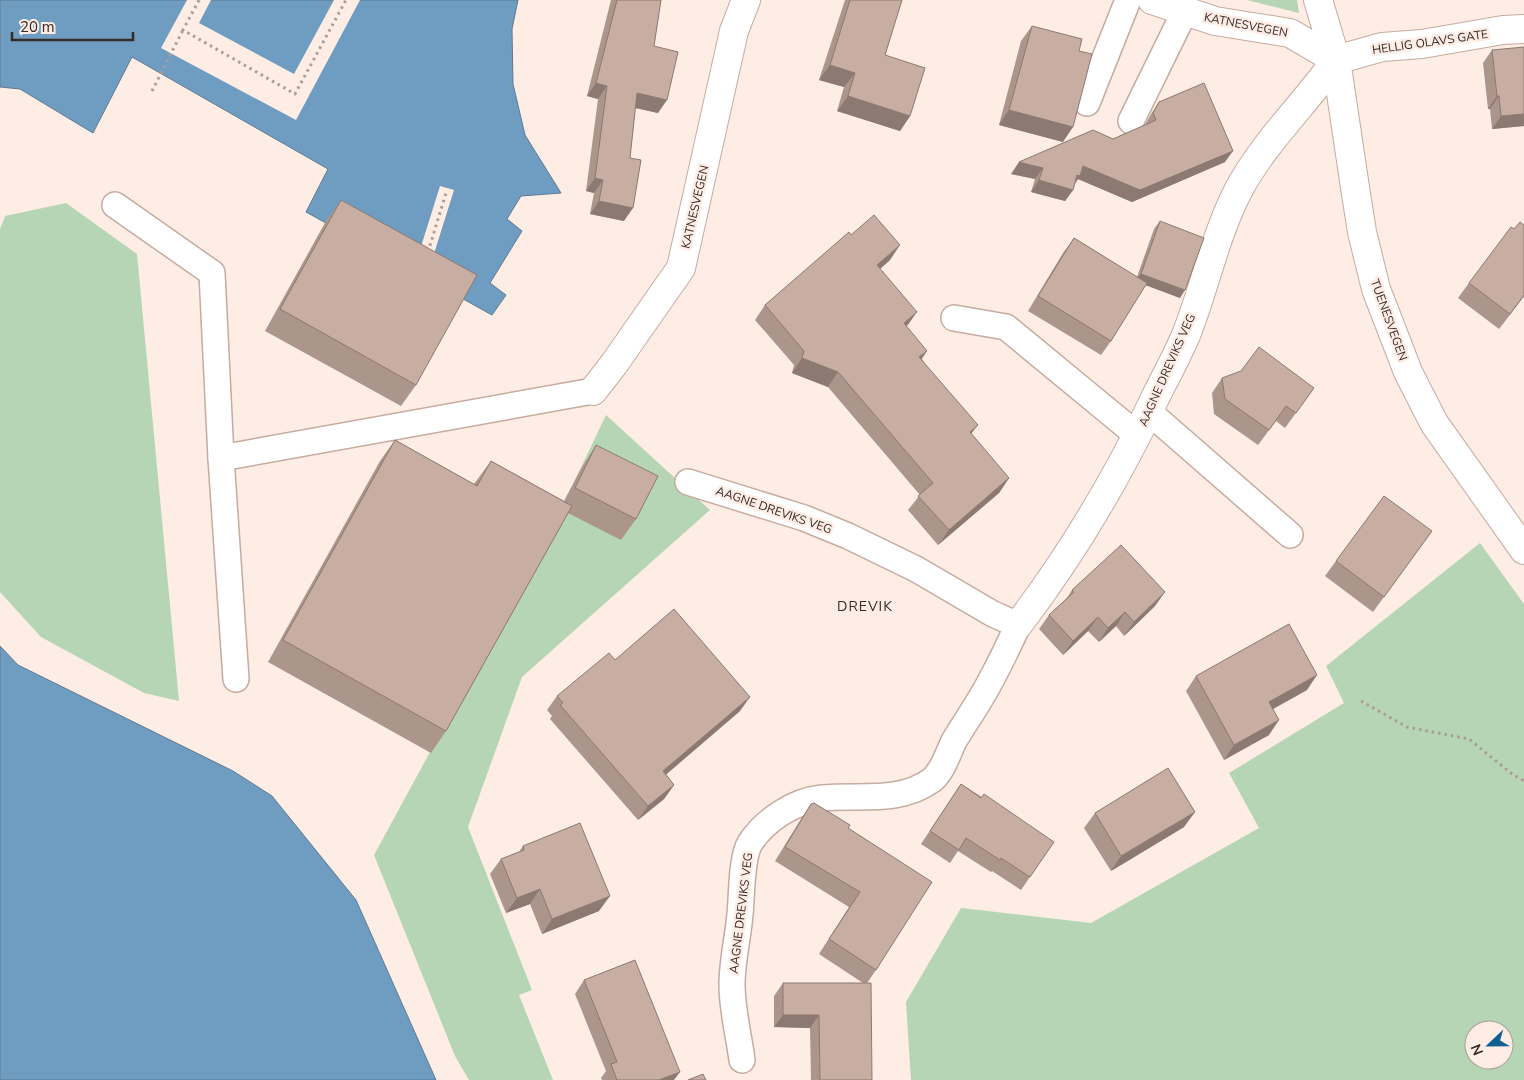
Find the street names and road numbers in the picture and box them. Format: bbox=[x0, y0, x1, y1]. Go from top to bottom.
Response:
street label: KATNESVEGEN bbox=[1203, 9, 1289, 41]
street label: HELLIG OLAVS GATE bbox=[1371, 26, 1489, 58]
street label: KATNESVEGEN bbox=[678, 164, 712, 250]
street label: TUENESVEGEN bbox=[1367, 277, 1411, 363]
street label: AAGNE DREVIKS VEG bbox=[1135, 311, 1199, 429]
street label: AAGNE DREVIKS VEG bbox=[714, 483, 834, 537]
street label: AAGNE DREVIKS VEG bbox=[726, 852, 756, 974]

